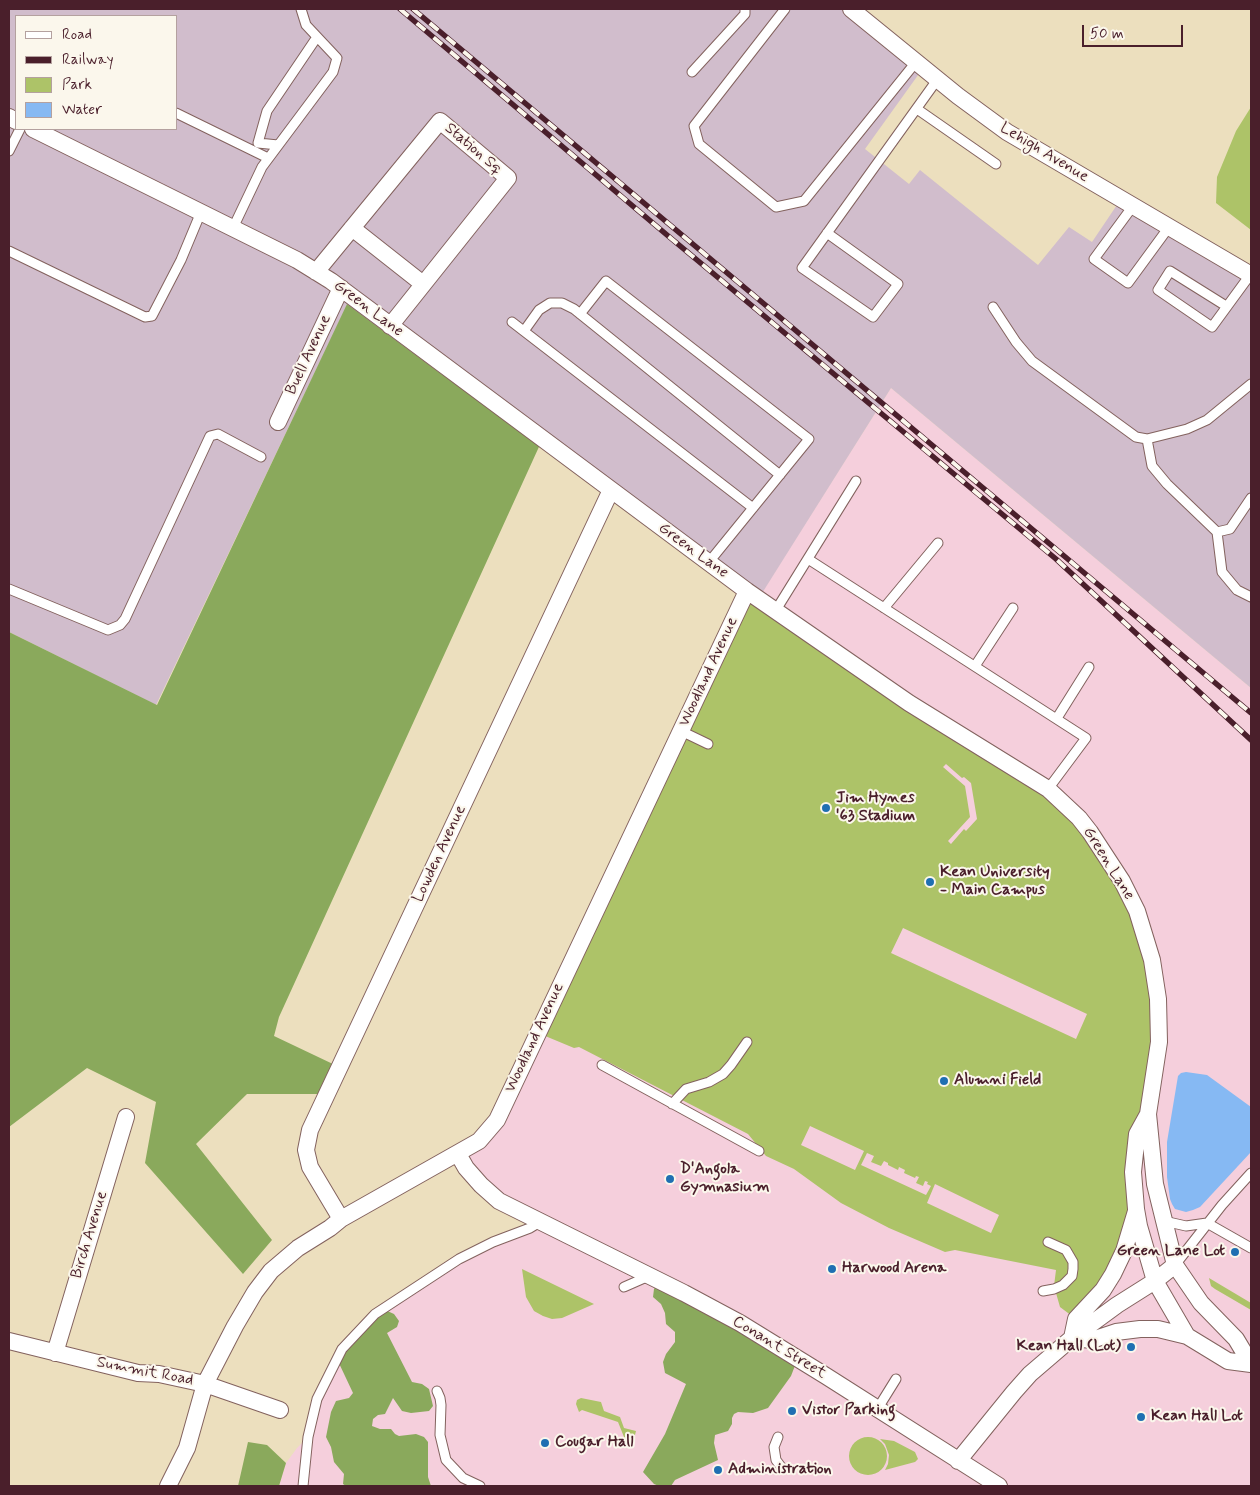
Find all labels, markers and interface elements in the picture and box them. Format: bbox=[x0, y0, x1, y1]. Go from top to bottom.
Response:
legend bbox=[15, 15, 178, 130]
scale bar bbox=[1085, 15, 1186, 47]
text: 50 m bbox=[1090, 24, 1124, 44]
text: Road bbox=[62, 25, 92, 45]
text: Railway bbox=[62, 50, 114, 70]
text: Park bbox=[62, 75, 92, 95]
text: Water bbox=[62, 100, 102, 120]
street label: Station Sq bbox=[440, 119, 506, 179]
street label: Lehigh Avenue bbox=[996, 119, 1092, 187]
street label: Green Lane bbox=[329, 277, 407, 341]
street label: Buell Avenue bbox=[282, 312, 336, 398]
street label: Green Lane bbox=[654, 519, 732, 583]
street label: Woodland Avenue bbox=[675, 614, 743, 730]
place label: Jim Hynes '63 Stadium bbox=[836, 789, 915, 827]
street label: Lowden Avenue bbox=[409, 802, 471, 906]
marker: Jim Hynes '63 Stadium bbox=[820, 802, 832, 814]
street label: Green Lane bbox=[1078, 824, 1138, 904]
place label: Kean University - Main Campus bbox=[940, 863, 1050, 901]
marker: Kean University - Main Campus bbox=[924, 876, 936, 888]
street label: Woodland Avenue bbox=[501, 980, 569, 1096]
place label: Alumni Field bbox=[954, 1071, 1041, 1091]
marker: Alumni Field bbox=[938, 1075, 950, 1087]
place label: D'Angola Gymnasium bbox=[680, 1160, 770, 1198]
marker: D'Angola Gymnasium bbox=[664, 1173, 676, 1185]
street label: Birch Avenue bbox=[68, 1189, 112, 1281]
place label: Green Lane Lot bbox=[1117, 1242, 1225, 1262]
marker: Green Lane Lot bbox=[1229, 1246, 1241, 1258]
place label: Harwood Arena bbox=[842, 1259, 946, 1279]
marker: Harwood Arena bbox=[826, 1263, 838, 1275]
street label: Conant Street bbox=[729, 1312, 829, 1384]
place label: Kean Hall (Lot) bbox=[1017, 1337, 1121, 1357]
marker: Kean Hall (Lot) bbox=[1125, 1341, 1137, 1353]
street label: Summit Road bbox=[95, 1353, 195, 1391]
place label: Vistor Parking bbox=[802, 1401, 896, 1421]
marker: Vistor Parking bbox=[786, 1405, 798, 1417]
place label: Kean Hall Lot bbox=[1151, 1407, 1243, 1427]
marker: Kean Hall Lot bbox=[1135, 1411, 1147, 1423]
place label: Cougar Hall bbox=[555, 1433, 633, 1453]
marker: Cougar Hall bbox=[539, 1437, 551, 1449]
place label: Administration bbox=[728, 1460, 832, 1480]
marker: Administration bbox=[712, 1464, 724, 1476]

